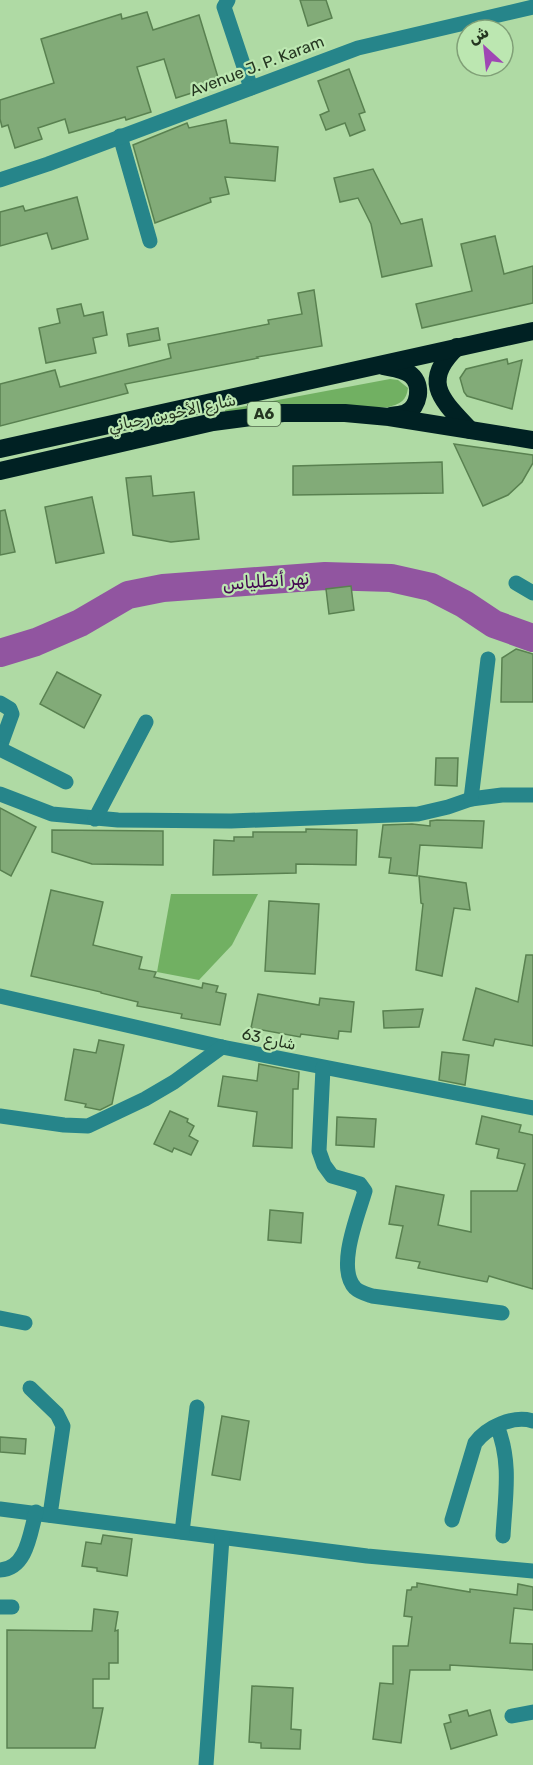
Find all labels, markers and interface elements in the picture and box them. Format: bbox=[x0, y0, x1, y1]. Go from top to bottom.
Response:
north arrow bbox=[455, 18, 515, 78]
text: ش bbox=[465, 22, 492, 48]
street label: Avenue J. P. Karam bbox=[187, 32, 327, 100]
street label: شارع الأخوين رحباني bbox=[106, 390, 238, 439]
road number: A6 bbox=[248, 402, 280, 426]
water label: نهر أنطلياس bbox=[222, 567, 310, 595]
street label: شارع 63 bbox=[240, 1024, 298, 1056]

